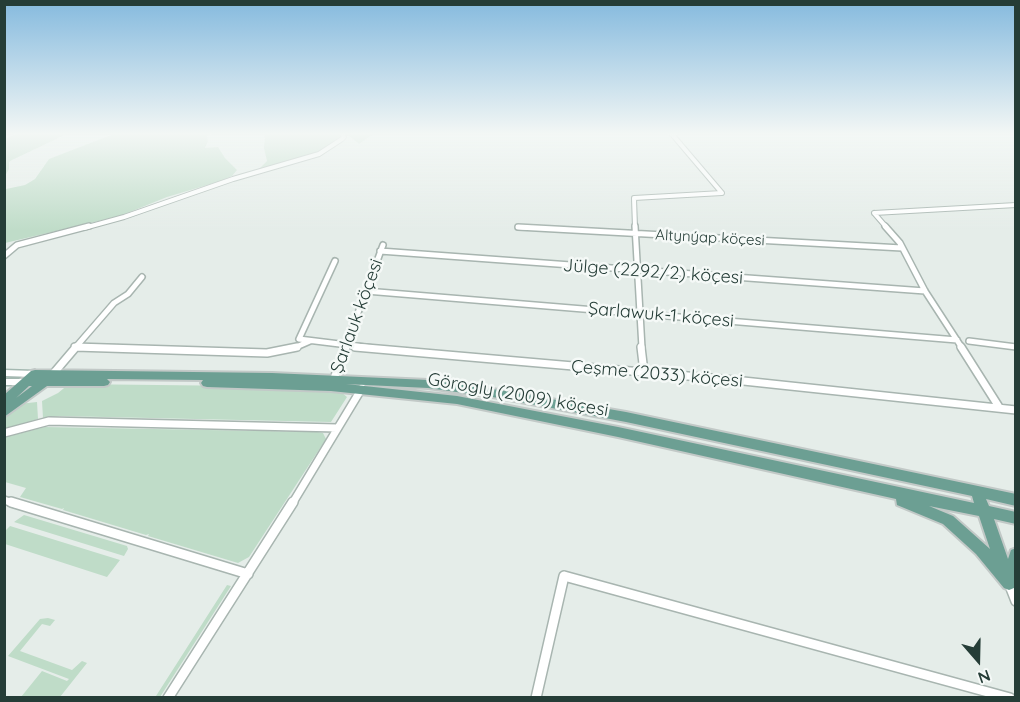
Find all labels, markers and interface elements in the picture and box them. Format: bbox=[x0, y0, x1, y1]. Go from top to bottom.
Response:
street label: Altynýap köçesi bbox=[655, 226, 765, 250]
street label: Jülge (2292/2) köçesi bbox=[562, 255, 744, 289]
street label: Şarlauk köçesi bbox=[326, 256, 388, 376]
street label: Şarlawuk-1 köçesi bbox=[587, 298, 735, 332]
street label: Çeşme (2033) köçesi bbox=[570, 356, 744, 392]
street label: Görogly (2009) köçesi bbox=[426, 368, 610, 422]
north arrow bbox=[948, 630, 1008, 690]
text: N bbox=[975, 666, 993, 688]

